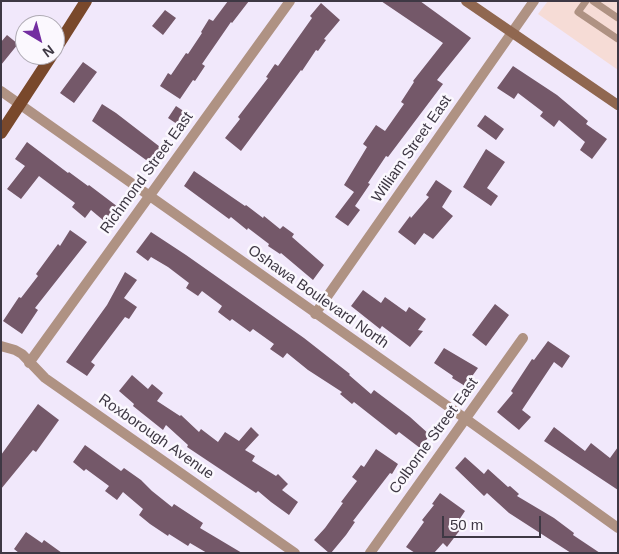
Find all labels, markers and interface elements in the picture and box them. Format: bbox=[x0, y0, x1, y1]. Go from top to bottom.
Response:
north arrow bbox=[15, 15, 65, 65]
text: N bbox=[40, 42, 57, 61]
street label: William Street East bbox=[368, 92, 456, 206]
street label: Richmond Street East bbox=[97, 109, 197, 237]
street label: Oshawa Boulevard North bbox=[244, 242, 392, 352]
street label: Colborne Street East bbox=[386, 374, 482, 498]
street label: Roxborough Avenue bbox=[95, 390, 217, 484]
scale bar bbox=[444, 506, 543, 538]
text: 50 m bbox=[450, 516, 483, 533]

